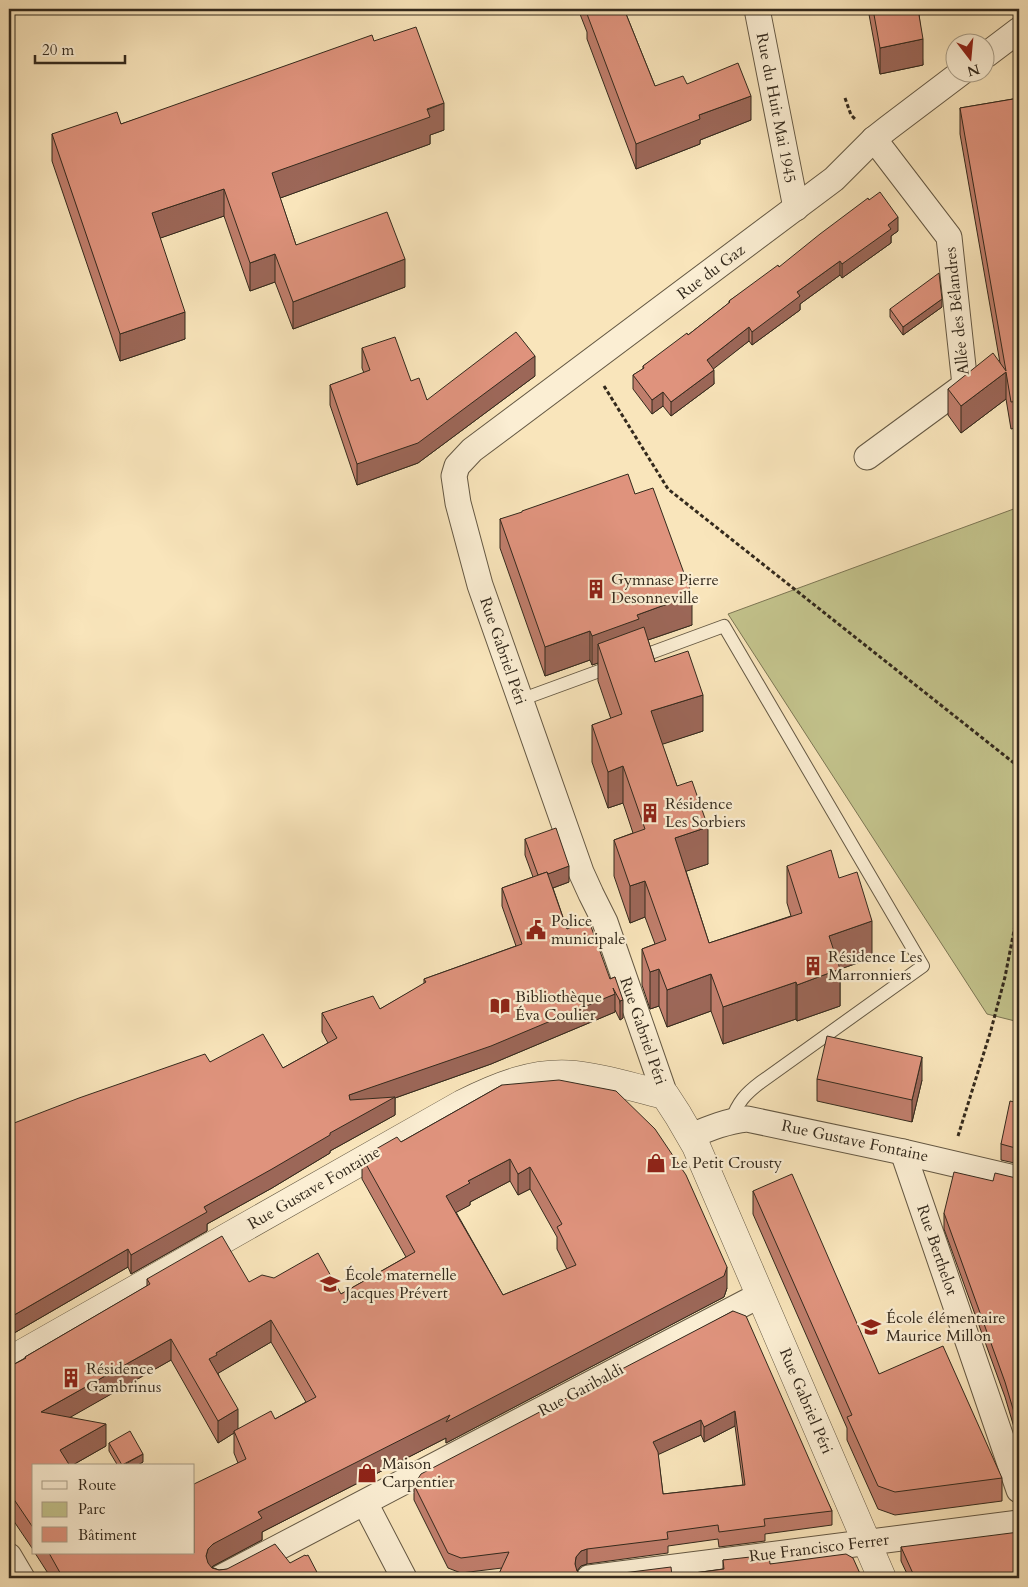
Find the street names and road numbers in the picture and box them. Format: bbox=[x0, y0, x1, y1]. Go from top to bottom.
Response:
street label: Rue du Huit Mai 1945 bbox=[751, 31, 801, 185]
street label: Rue du Gaz bbox=[673, 239, 749, 305]
street label: Allée des Bélandres bbox=[939, 246, 975, 376]
street label: Rue Gabriel Péri bbox=[474, 594, 532, 708]
street label: Rue Gabriel Péri bbox=[614, 974, 672, 1088]
street label: Rue Gustave Fontaine bbox=[780, 1115, 930, 1167]
street label: Rue Gustave Fontaine bbox=[244, 1141, 384, 1235]
street label: Rue Berthelot bbox=[911, 1202, 963, 1298]
street label: Rue Gabriel Péri bbox=[774, 1345, 838, 1458]
street label: Rue Garibaldi bbox=[534, 1358, 628, 1422]
street label: Rue Francisco Ferrer bbox=[748, 1528, 890, 1568]

